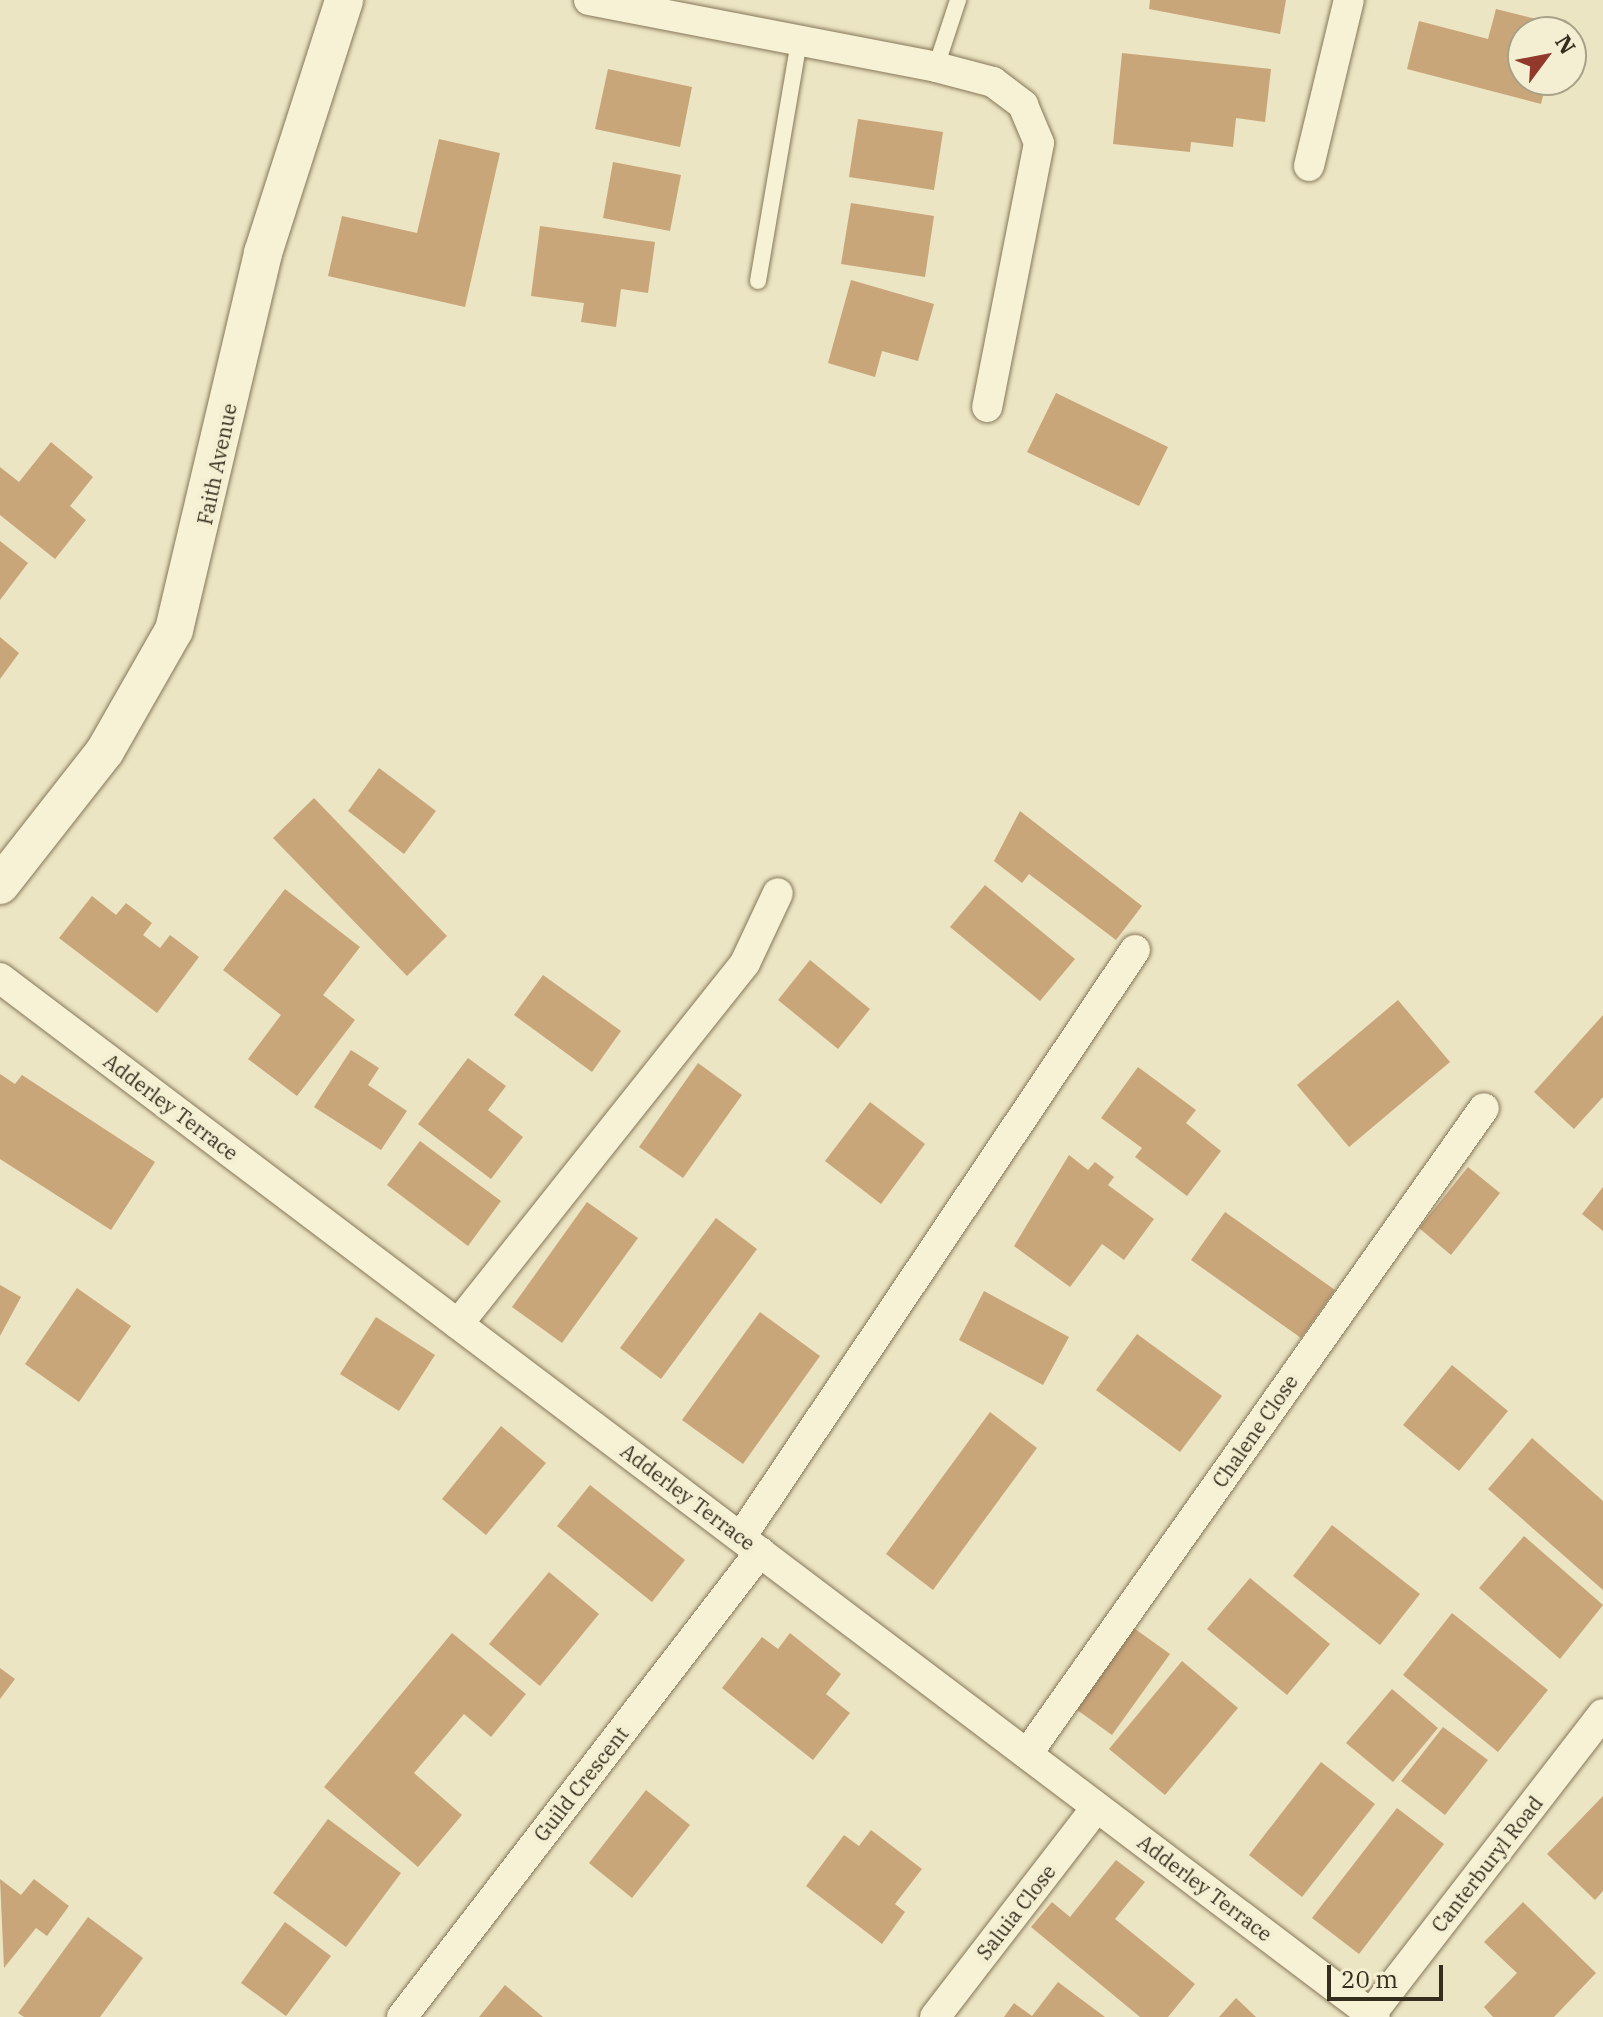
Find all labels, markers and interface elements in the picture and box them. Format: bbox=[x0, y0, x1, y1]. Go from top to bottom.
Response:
north arrow bbox=[1507, 16, 1587, 96]
text: N bbox=[1549, 29, 1583, 59]
street label: Faith Avenue bbox=[192, 401, 242, 527]
street label: Adderley Terrace bbox=[99, 1049, 243, 1165]
street label: Chalene Close bbox=[1207, 1370, 1303, 1492]
street label: Adderley Terrace bbox=[616, 1439, 760, 1555]
street label: Guild Crescent bbox=[529, 1722, 633, 1846]
street label: Canterburyl Road bbox=[1426, 1791, 1548, 1937]
street label: Adderley Terrace bbox=[1133, 1830, 1277, 1946]
street label: Saluia Close bbox=[972, 1860, 1060, 1964]
scale bar bbox=[1331, 1949, 1447, 1999]
text: 20 m bbox=[1341, 1963, 1398, 1995]

